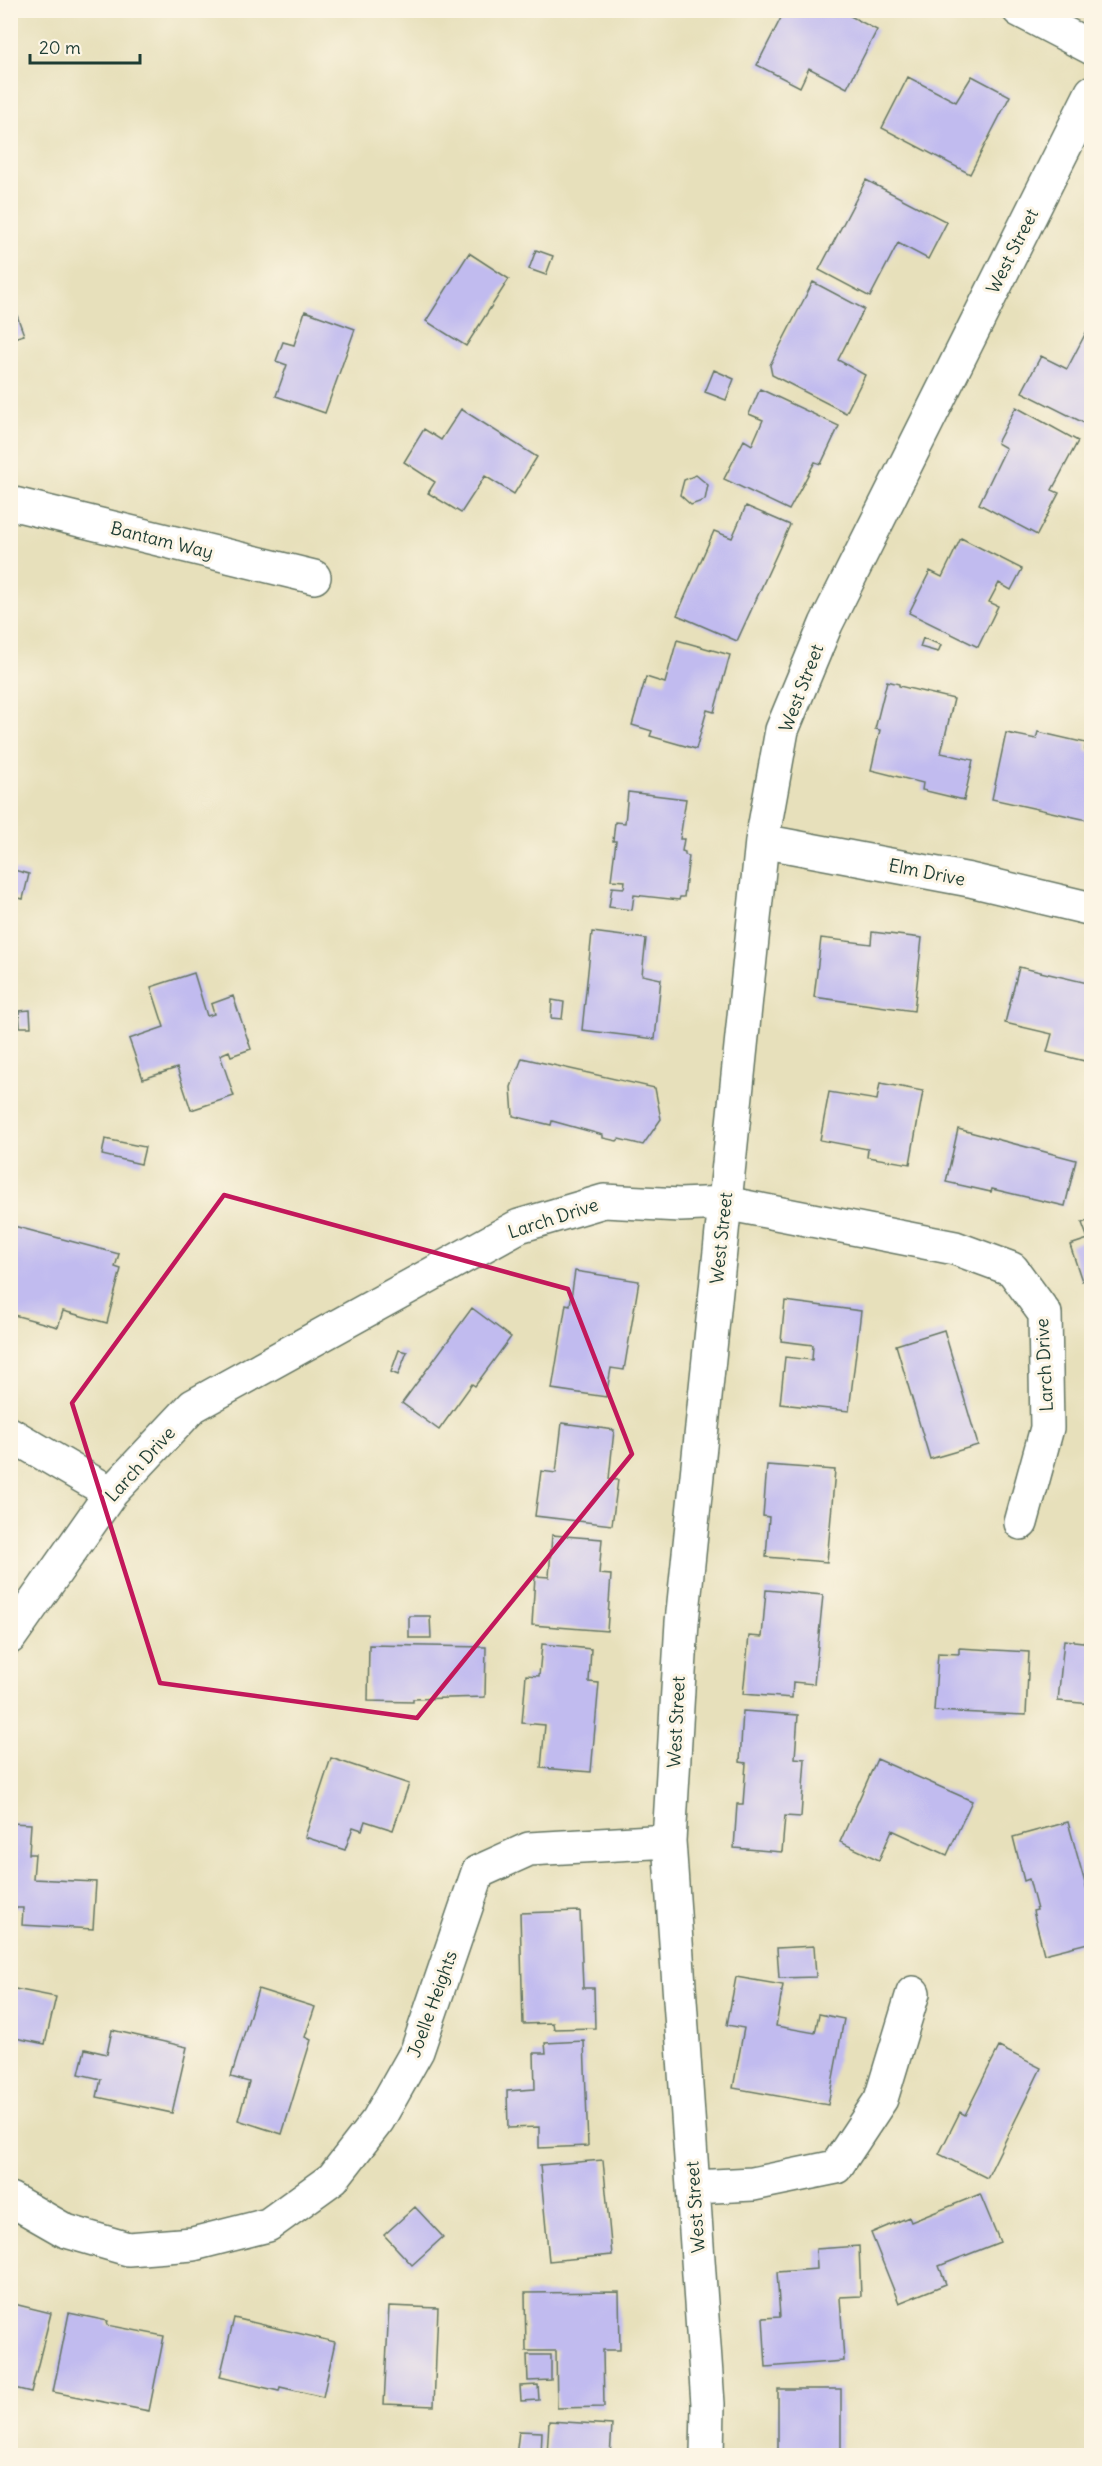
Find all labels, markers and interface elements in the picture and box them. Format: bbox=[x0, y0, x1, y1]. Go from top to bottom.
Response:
scale bar bbox=[30, 27, 140, 65]
text: 20 m bbox=[39, 36, 81, 59]
street label: West Street bbox=[981, 205, 1043, 297]
street label: Bantam Way bbox=[108, 516, 216, 564]
street label: West Street bbox=[774, 641, 828, 735]
street label: Elm Drive bbox=[887, 853, 967, 891]
street label: West Street bbox=[705, 1191, 737, 1285]
street label: Larch Drive bbox=[505, 1193, 601, 1243]
street label: Larch Drive bbox=[1030, 1318, 1058, 1412]
street label: Larch Drive bbox=[100, 1422, 180, 1506]
street label: West Street bbox=[662, 1675, 690, 1769]
street label: Joelle Heights bbox=[402, 1947, 462, 2061]
street label: West Street bbox=[680, 2160, 710, 2254]

